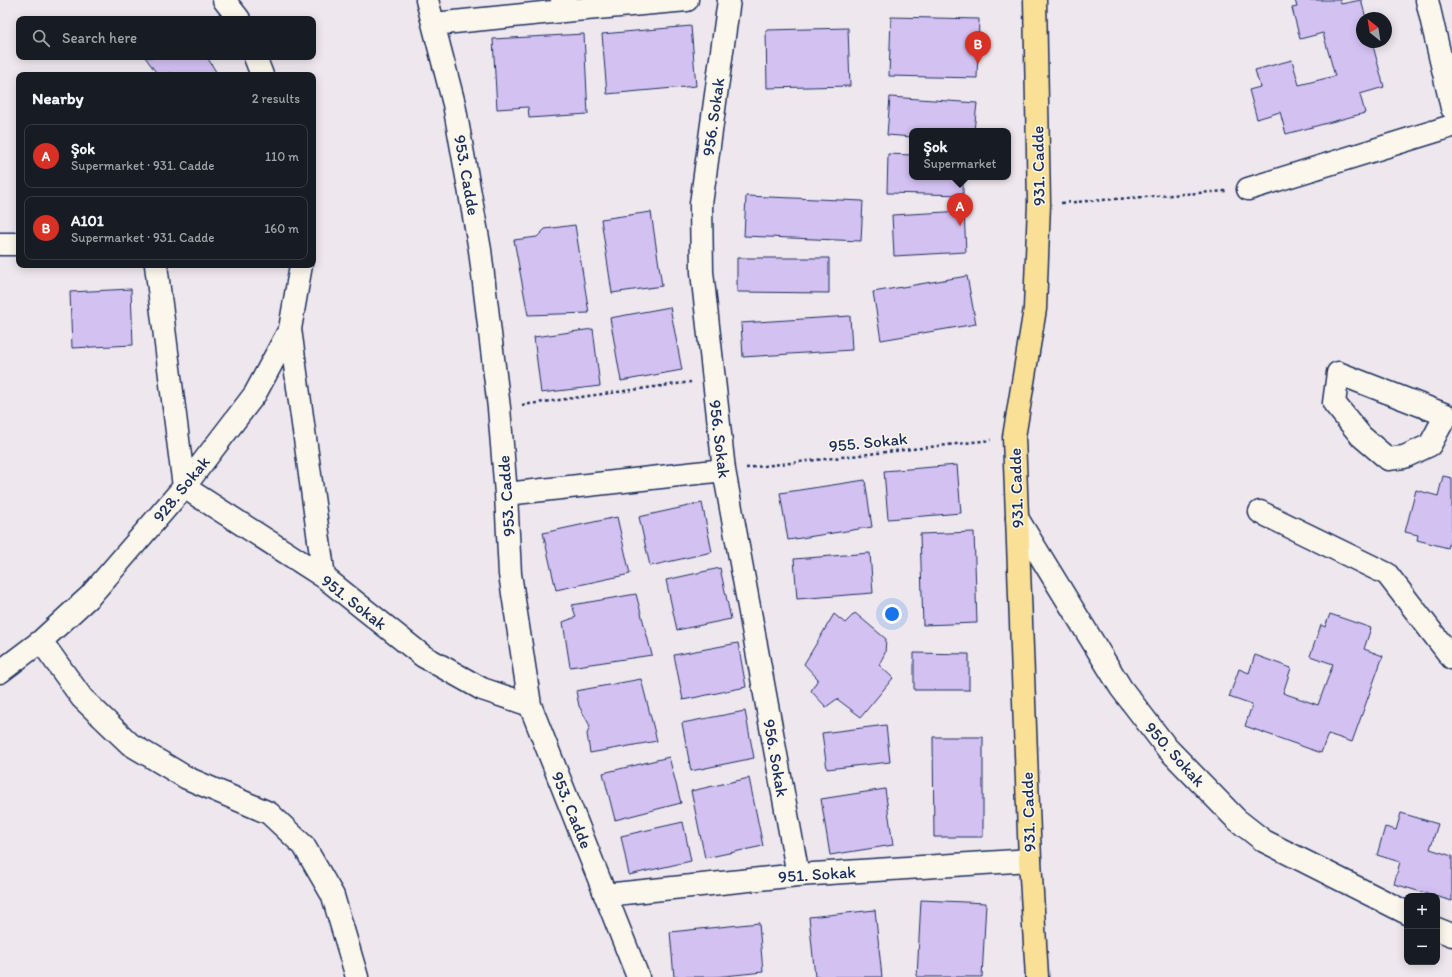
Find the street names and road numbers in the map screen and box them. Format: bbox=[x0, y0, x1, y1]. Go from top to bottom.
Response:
street label: 956. Sokak bbox=[698, 76, 728, 157]
street label: 931. Cadde bbox=[1027, 126, 1049, 206]
street label: 953. Cadde bbox=[450, 133, 484, 217]
street label: 956. Sokak bbox=[705, 399, 735, 480]
street label: 955. Sokak bbox=[828, 428, 909, 456]
street label: 931. Cadde bbox=[1005, 447, 1027, 529]
street label: 928. Sokak bbox=[148, 452, 214, 526]
street label: 953. Cadde bbox=[493, 455, 519, 537]
street label: 951. Sokak bbox=[317, 570, 391, 634]
street label: 956. Sokak bbox=[759, 717, 793, 799]
street label: 950. Sokak bbox=[1141, 717, 1210, 791]
street label: 953. Cadde bbox=[547, 769, 597, 851]
street label: 931. Cadde bbox=[1017, 771, 1039, 853]
street label: 951. Sokak bbox=[777, 861, 857, 887]

